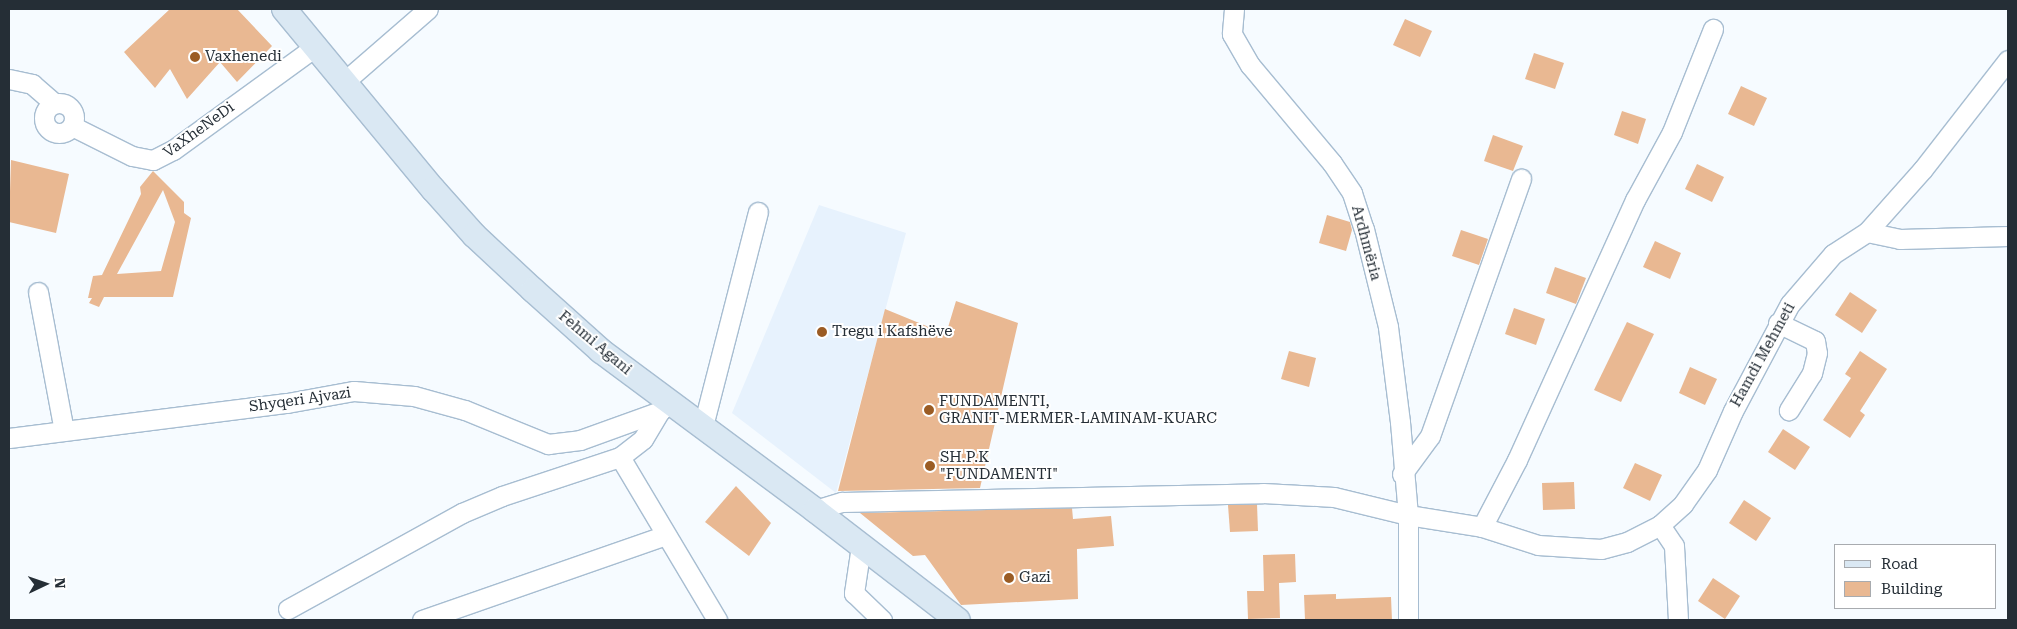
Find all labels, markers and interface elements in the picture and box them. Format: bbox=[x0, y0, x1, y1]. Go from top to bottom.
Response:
place label: Vaxhenedi bbox=[205, 48, 282, 66]
marker: Vaxhenedi bbox=[189, 51, 201, 63]
street label: VaXheNeDi bbox=[160, 98, 238, 162]
street label: Ardhmëria bbox=[1347, 204, 1385, 282]
street label: Hamdi Mehmeti bbox=[1727, 300, 1799, 410]
street label: Fehmi Agani bbox=[555, 307, 635, 379]
place label: Tregu i Kafshëve bbox=[832, 323, 952, 341]
marker: Tregu i Kafshëve bbox=[816, 326, 828, 338]
street label: Shyqeri Ajvazi bbox=[248, 384, 352, 416]
place label: FUNDAMENTI, GRANIT-MERMER-LAMINAM-KUARC bbox=[939, 392, 1217, 427]
marker: FUNDAMENTI, GRANIT-MERMER-LAMINAM-KUARC bbox=[923, 404, 935, 416]
place label: SH.P.K "FUNDAMENTI" bbox=[940, 448, 1058, 483]
marker: SH.P.K "FUNDAMENTI" bbox=[924, 460, 936, 472]
legend bbox=[1834, 544, 1997, 609]
text: Road bbox=[1881, 555, 1918, 573]
north arrow bbox=[20, 559, 70, 609]
place label: Gazi bbox=[1019, 569, 1051, 587]
marker: Gazi bbox=[1003, 572, 1015, 584]
text: N bbox=[52, 577, 68, 589]
text: Building bbox=[1881, 580, 1942, 598]

